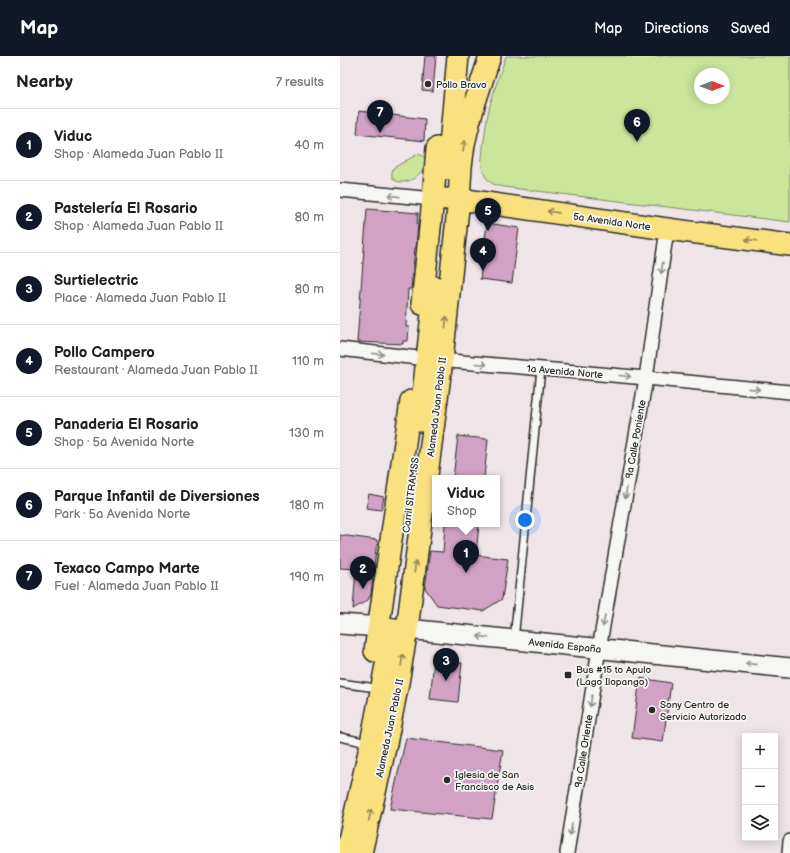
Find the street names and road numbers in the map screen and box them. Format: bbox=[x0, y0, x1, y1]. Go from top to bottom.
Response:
street label: 5a Avenida Norte bbox=[572, 211, 652, 233]
street label: Alameda Juan Pablo II bbox=[425, 357, 449, 458]
street label: 1a Avenida Norte bbox=[526, 363, 604, 381]
street label: 9a Calle Poniente bbox=[623, 399, 649, 479]
street label: Carril SITRAMSS bbox=[400, 457, 422, 534]
street label: Avenida España bbox=[528, 636, 602, 656]
street label: Alameda Juan Pablo II bbox=[374, 678, 406, 779]
street label: 9a Calle Oriente bbox=[572, 714, 596, 789]

